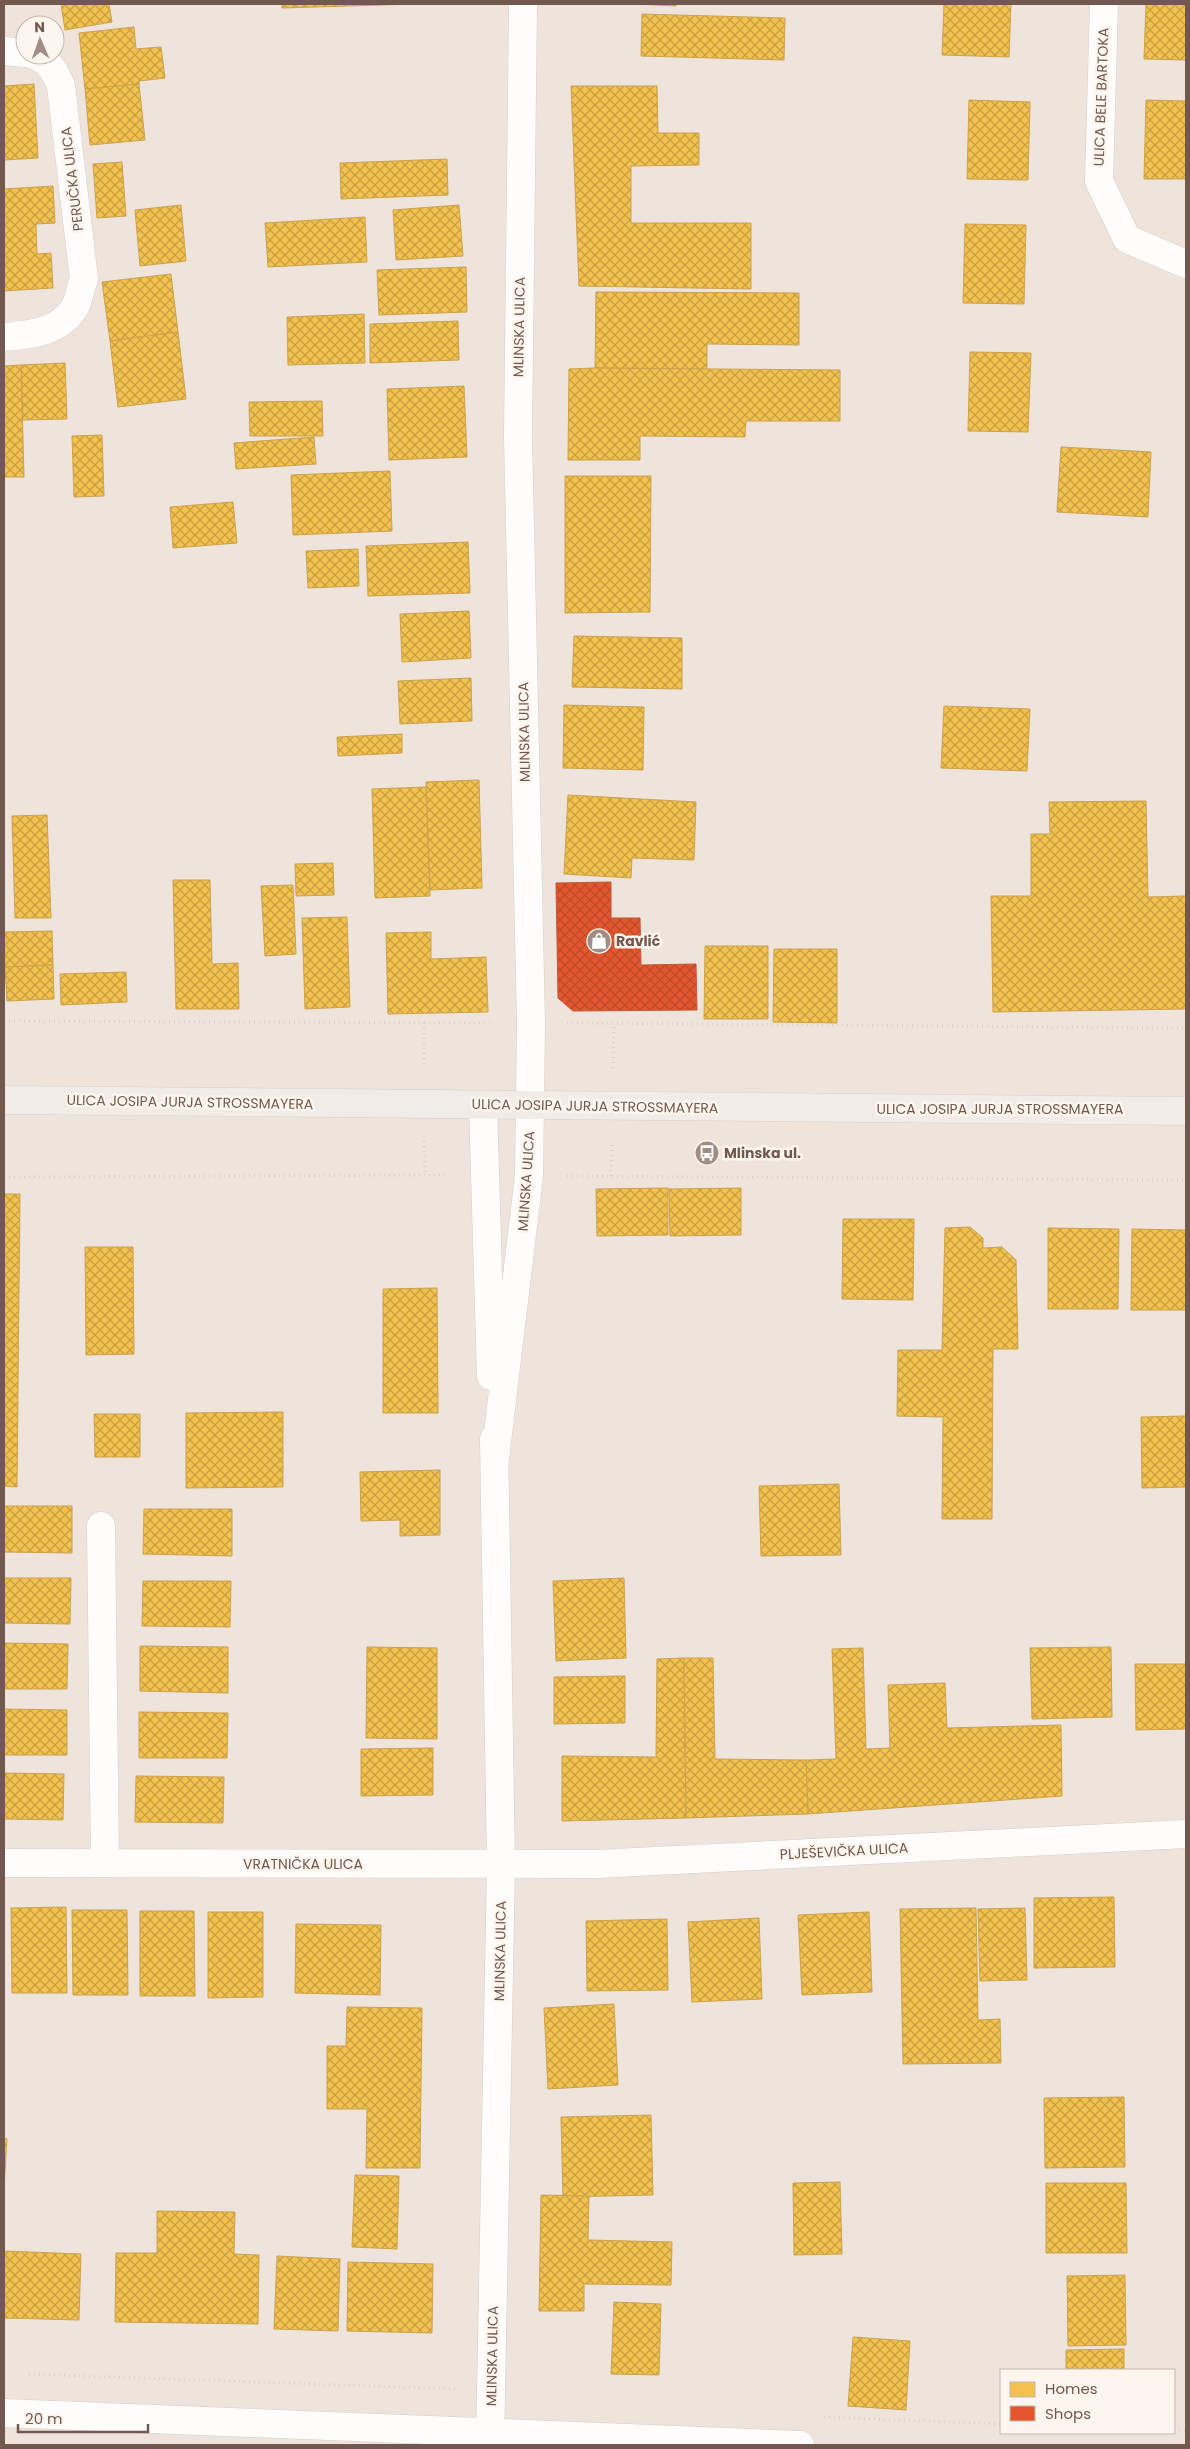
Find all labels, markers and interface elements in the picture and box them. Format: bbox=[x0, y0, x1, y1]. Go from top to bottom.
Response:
north arrow bbox=[15, 15, 65, 65]
text: N bbox=[34, 17, 45, 37]
street label: ULICA BELE BARTOKA bbox=[1089, 27, 1113, 167]
street label: PERUČKA ULICA bbox=[56, 126, 88, 232]
street label: MLINSKA ULICA bbox=[508, 277, 530, 377]
street label: MLINSKA ULICA bbox=[513, 682, 535, 782]
shop icon: Ravlić bbox=[586, 928, 612, 954]
place label: Ravlić bbox=[616, 931, 661, 951]
street label: ULICA JOSIPA JURJA STROSSMAYERA bbox=[66, 1090, 314, 1114]
street label: ULICA JOSIPA JURJA STROSSMAYERA bbox=[471, 1094, 719, 1118]
street label: ULICA JOSIPA JURJA STROSSMAYERA bbox=[877, 1099, 1123, 1119]
street label: MLINSKA ULICA bbox=[513, 1130, 539, 1232]
bus stop icon: Mlinska ul. bbox=[694, 1140, 720, 1166]
place label: Mlinska ul. bbox=[724, 1143, 801, 1163]
street label: PLJEŠEVIČKA ULICA bbox=[779, 1838, 909, 1864]
street label: VRATNIČKA ULICA bbox=[243, 1854, 363, 1874]
street label: MLINSKA ULICA bbox=[489, 1901, 511, 2001]
street label: MLINSKA ULICA bbox=[481, 2306, 503, 2406]
legend bbox=[1000, 2369, 1175, 2434]
text: Homes bbox=[1045, 2378, 1098, 2399]
scale bar bbox=[18, 2402, 148, 2434]
text: Shops bbox=[1045, 2403, 1091, 2424]
text: 20 m bbox=[25, 2408, 63, 2429]

